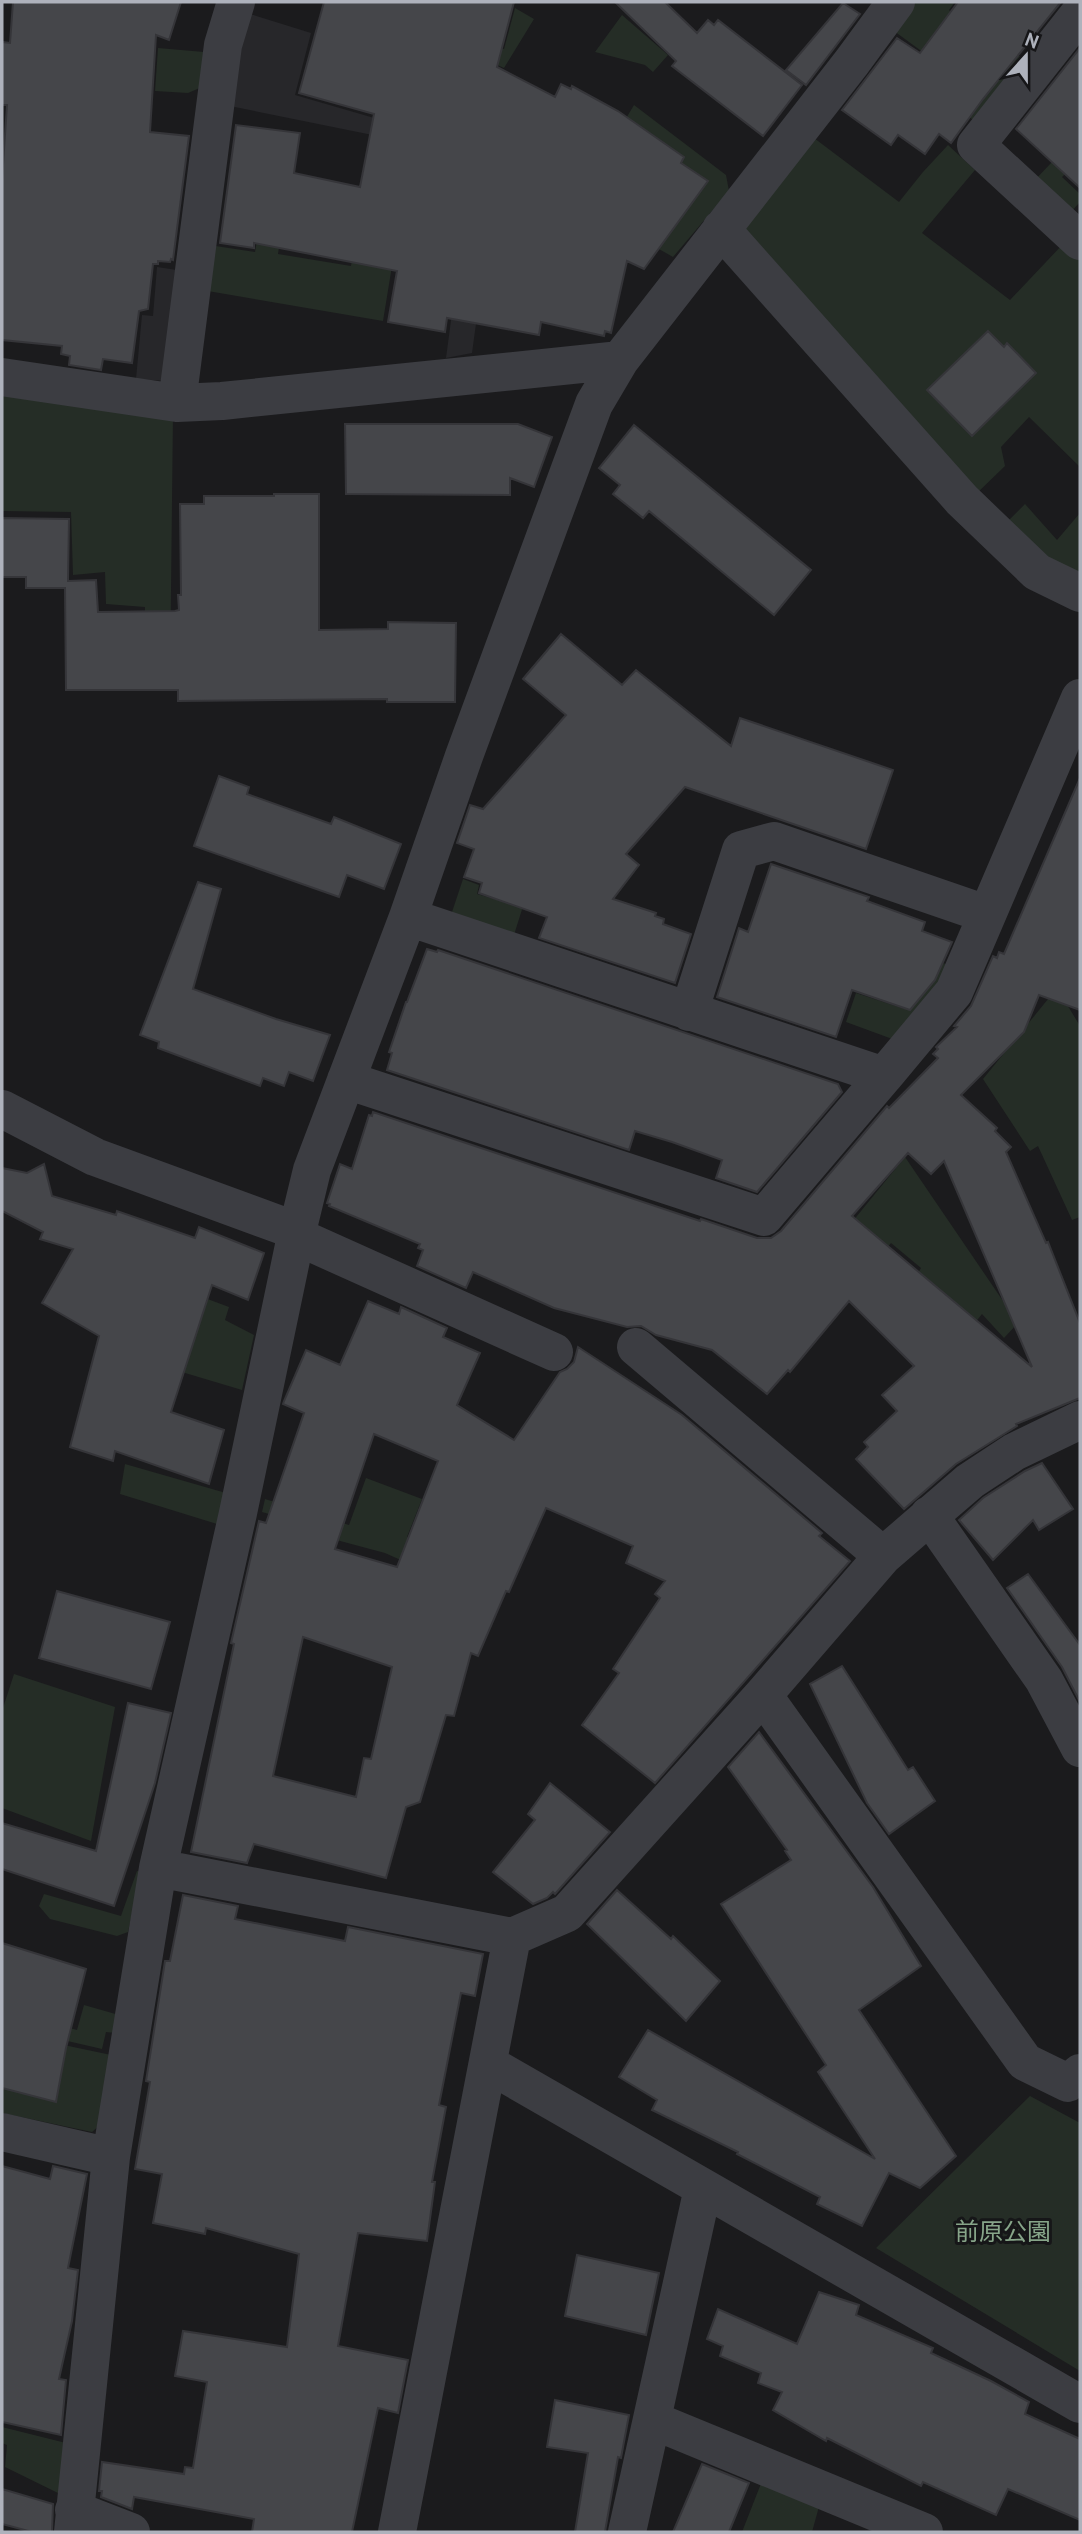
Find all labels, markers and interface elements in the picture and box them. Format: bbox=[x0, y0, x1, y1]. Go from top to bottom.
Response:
north arrow bbox=[991, 21, 1061, 91]
text: N bbox=[1022, 27, 1042, 54]
park label: 前原公園 bbox=[955, 2216, 1051, 2247]

